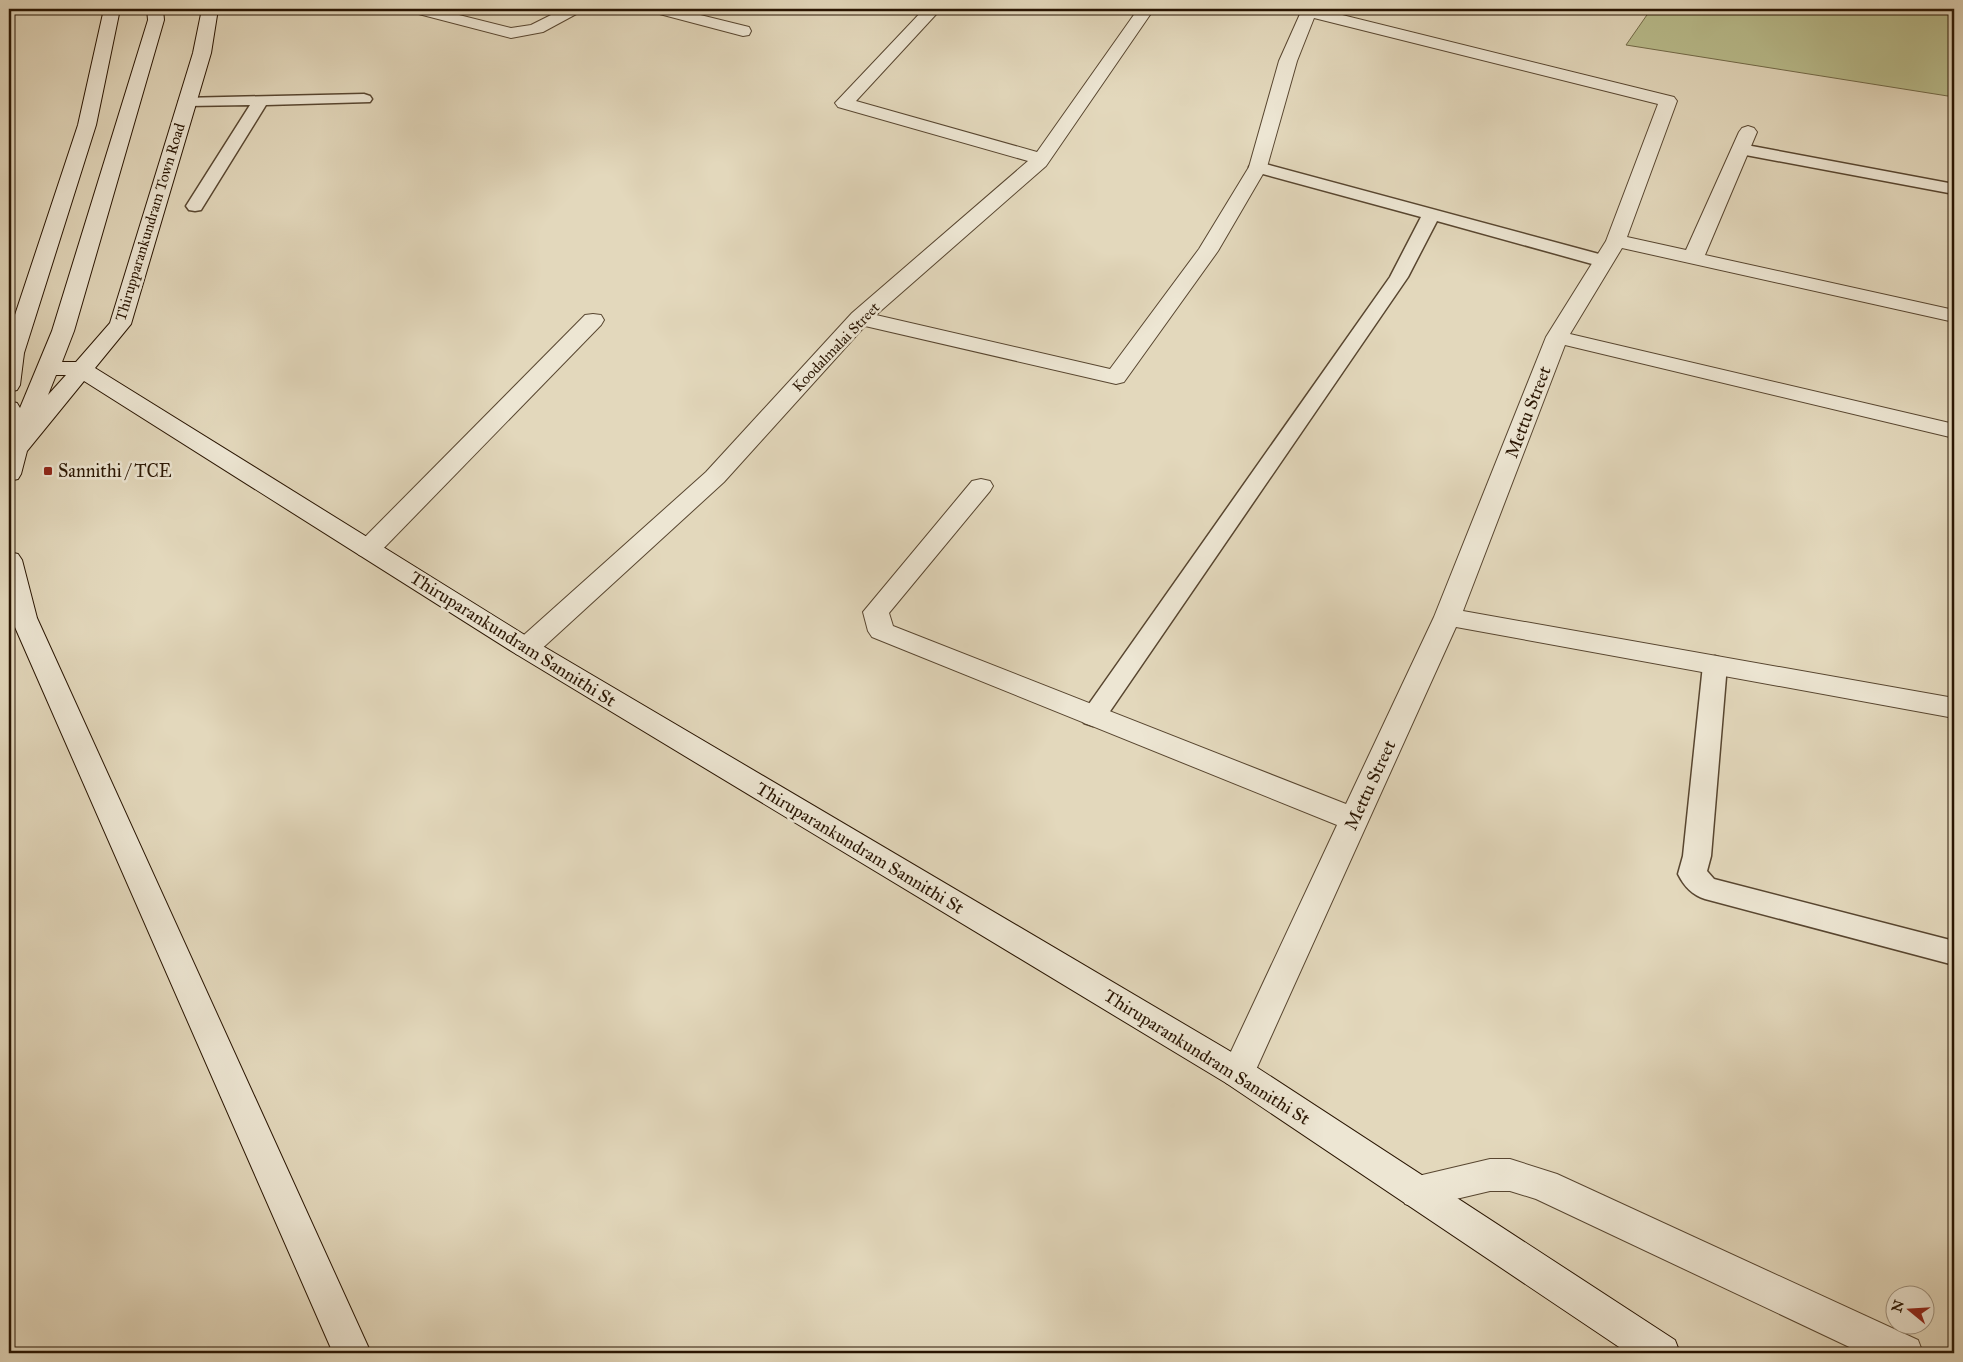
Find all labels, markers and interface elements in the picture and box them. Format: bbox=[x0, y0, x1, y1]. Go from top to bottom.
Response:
street label: Thirupparankundram Town Road bbox=[111, 120, 189, 323]
street label: Koodalmalai Street bbox=[789, 298, 884, 396]
street label: Mettu Street bbox=[1500, 362, 1556, 461]
place label: Sannithi / TCE bbox=[58, 460, 172, 482]
marker: Sannithi / TCE bbox=[42, 465, 54, 477]
street label: Thiruparankundram Sannithi St bbox=[406, 566, 621, 712]
street label: Mettu Street bbox=[1340, 736, 1401, 834]
street label: Thiruparankundram Sannithi St bbox=[752, 777, 969, 919]
street label: Thiruparankundram Sannithi St bbox=[1100, 984, 1315, 1130]
north arrow bbox=[1886, 1284, 1936, 1334]
text: N bbox=[1888, 1298, 1908, 1314]

